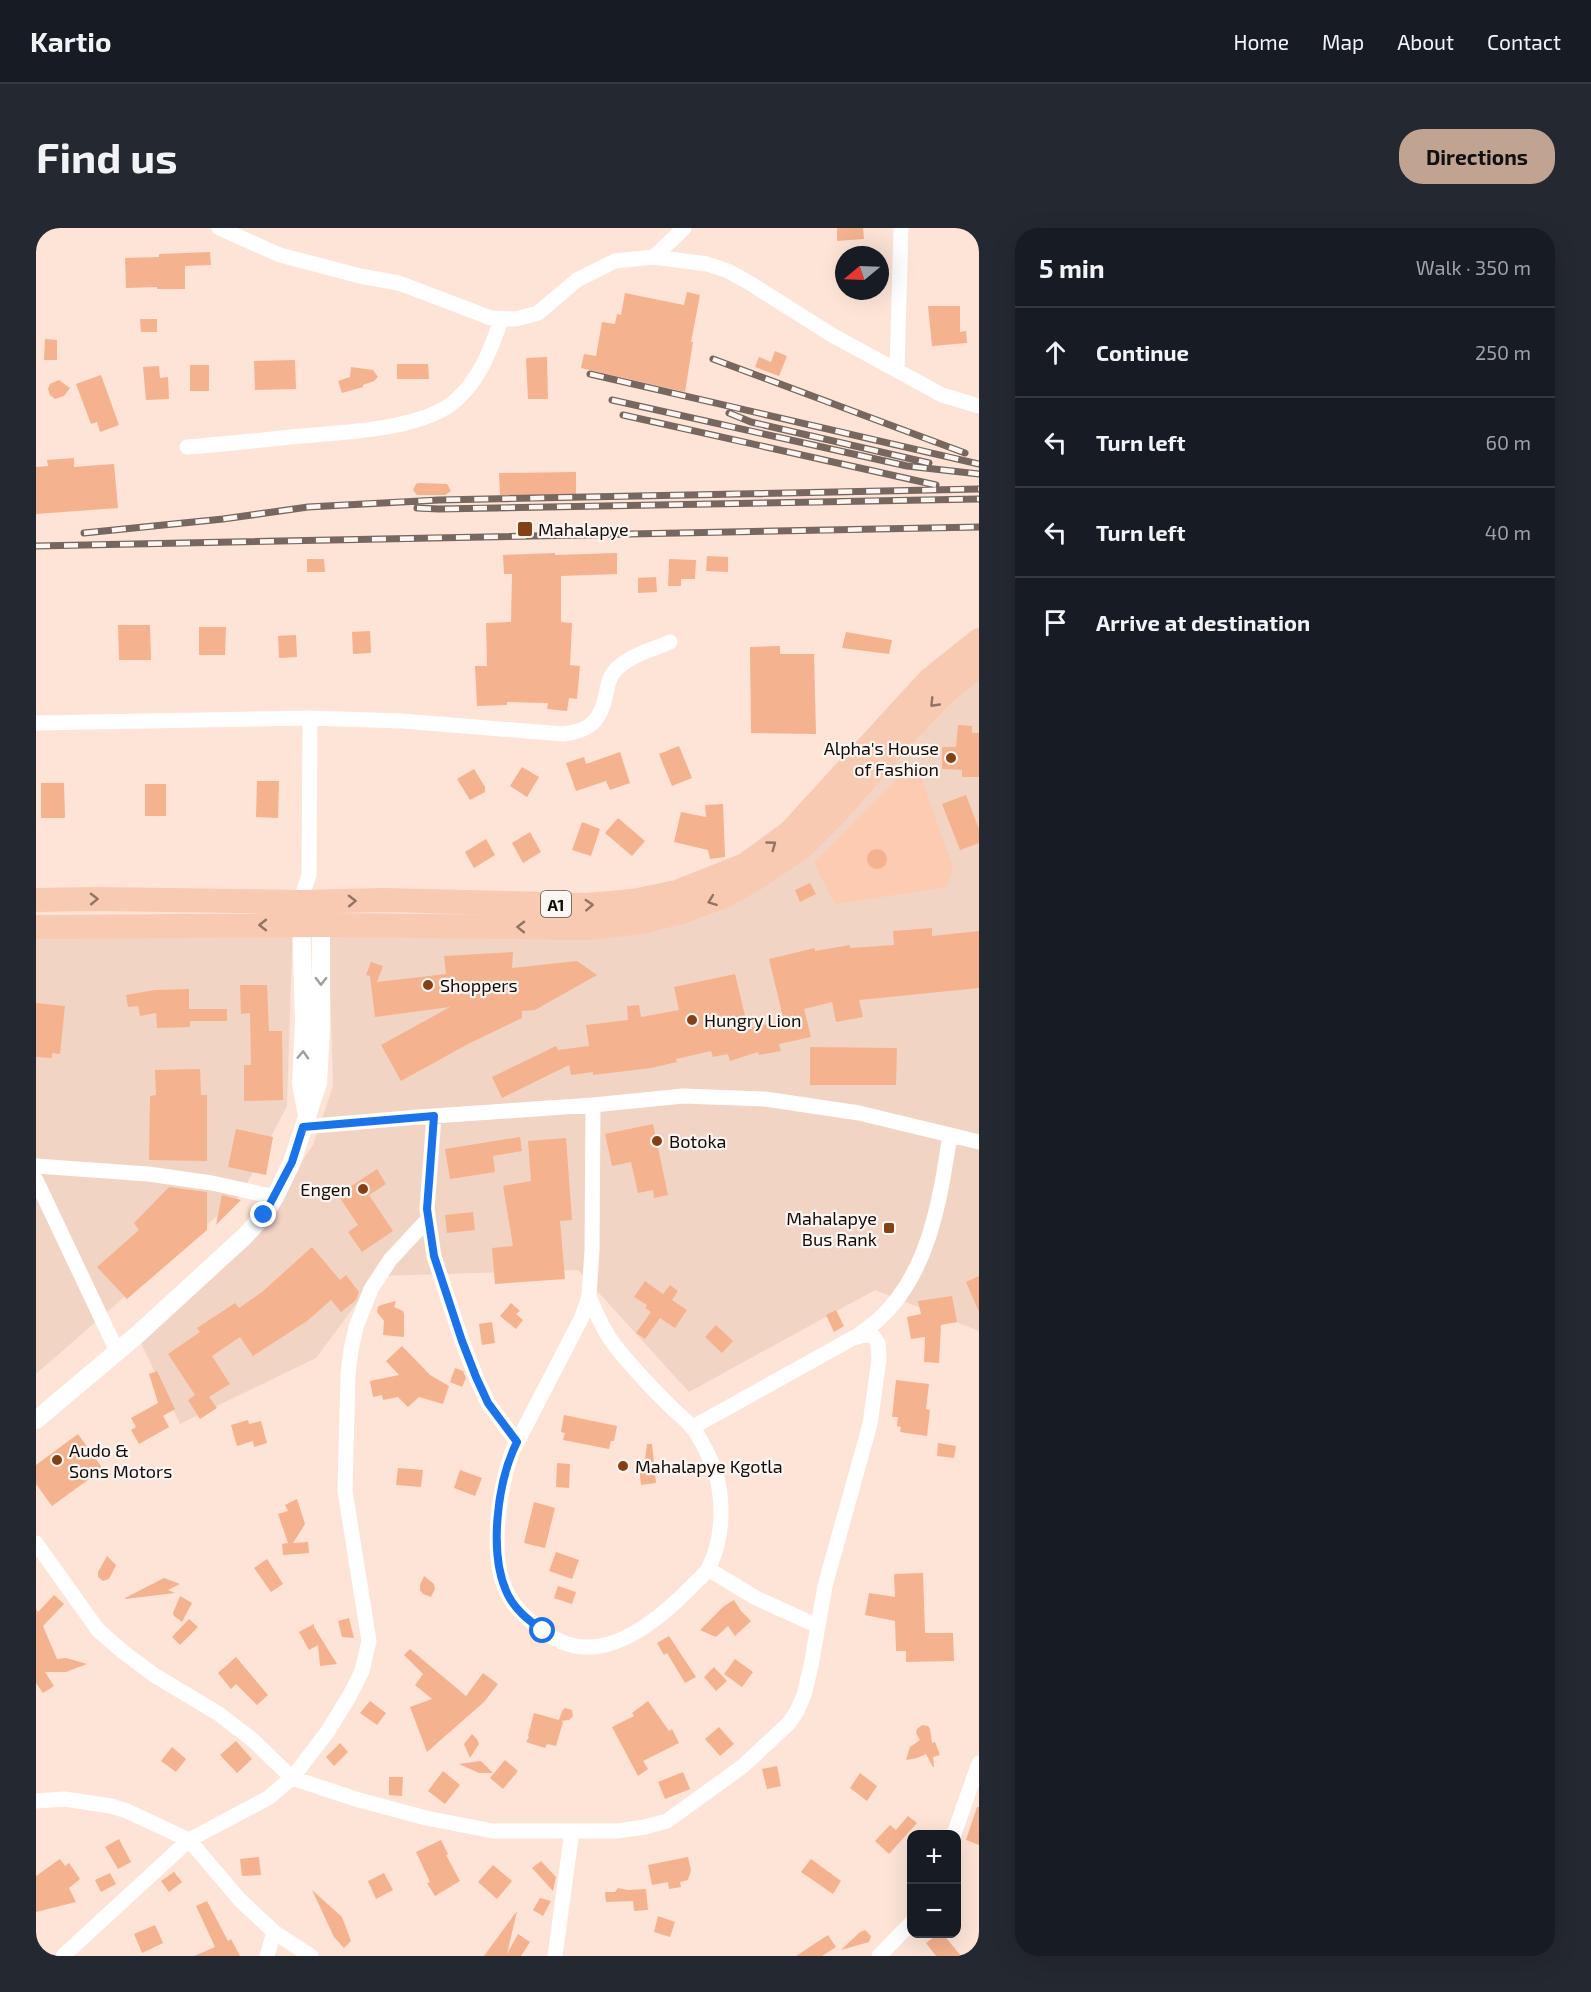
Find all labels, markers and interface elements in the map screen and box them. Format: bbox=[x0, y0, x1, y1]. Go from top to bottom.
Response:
text: Kartio bbox=[30, 24, 111, 58]
text: Home bbox=[1233, 29, 1289, 54]
text: Map bbox=[1322, 29, 1364, 54]
text: About bbox=[1397, 29, 1454, 54]
text: Contact bbox=[1487, 29, 1561, 54]
button: Directions bbox=[1399, 129, 1555, 184]
text: Find us bbox=[36, 131, 178, 181]
north arrow bbox=[835, 246, 889, 300]
text: 5 min bbox=[1039, 252, 1105, 283]
text: Walk · 350 m bbox=[1416, 255, 1531, 279]
icon: ahead bbox=[1039, 336, 1072, 369]
text: Continue bbox=[1096, 339, 1189, 365]
text: 250 m bbox=[1475, 340, 1531, 364]
icon: left bbox=[1039, 426, 1072, 459]
text: Turn left bbox=[1096, 429, 1185, 455]
text: 60 m bbox=[1486, 430, 1531, 454]
icon: left bbox=[1039, 516, 1072, 549]
place label: Mahalapye bbox=[538, 518, 629, 540]
text: Turn left bbox=[1096, 519, 1185, 545]
marker: Mahalapye bbox=[516, 520, 534, 538]
text: 40 m bbox=[1485, 520, 1531, 544]
icon: arrive bbox=[1039, 606, 1072, 639]
text: Arrive at destination bbox=[1096, 609, 1310, 635]
one-way arrow bbox=[931, 696, 942, 707]
place label: Alpha's House of Fashion bbox=[824, 737, 939, 780]
marker: Alpha's House of Fashion bbox=[944, 751, 958, 765]
one-way arrow bbox=[765, 842, 776, 853]
road number: A1 bbox=[541, 891, 571, 917]
one-way arrow bbox=[90, 893, 99, 905]
one-way arrow bbox=[708, 893, 718, 906]
one-way arrow bbox=[348, 895, 357, 907]
one-way arrow bbox=[585, 898, 594, 911]
one-way arrow bbox=[259, 919, 268, 931]
one-way arrow bbox=[517, 921, 526, 933]
place label: Shoppers bbox=[440, 974, 518, 996]
one-way arrow bbox=[315, 977, 327, 986]
marker: Shoppers bbox=[421, 978, 435, 992]
place label: Hungry Lion bbox=[704, 1009, 802, 1031]
marker: Hungry Lion bbox=[685, 1013, 699, 1027]
one-way arrow bbox=[296, 1051, 309, 1060]
place label: Botoka bbox=[669, 1130, 727, 1152]
marker: Botoka bbox=[650, 1134, 664, 1148]
place label: Engen bbox=[300, 1178, 351, 1200]
marker: Engen bbox=[356, 1182, 370, 1196]
route end bbox=[250, 1201, 276, 1227]
place label: Mahalapye Bus Rank bbox=[786, 1207, 877, 1250]
marker: Mahalapye Bus Rank bbox=[882, 1221, 896, 1235]
place label: Audo & Sons Motors bbox=[69, 1439, 172, 1482]
marker: Audo & Sons Motors bbox=[50, 1453, 64, 1467]
place label: Mahalapye Kgotla bbox=[635, 1455, 783, 1477]
marker: Mahalapye Kgotla bbox=[616, 1459, 630, 1473]
route start bbox=[529, 1617, 555, 1643]
map controls bbox=[907, 1830, 961, 1938]
button: + bbox=[907, 1830, 961, 1884]
button: − bbox=[907, 1884, 961, 1938]

